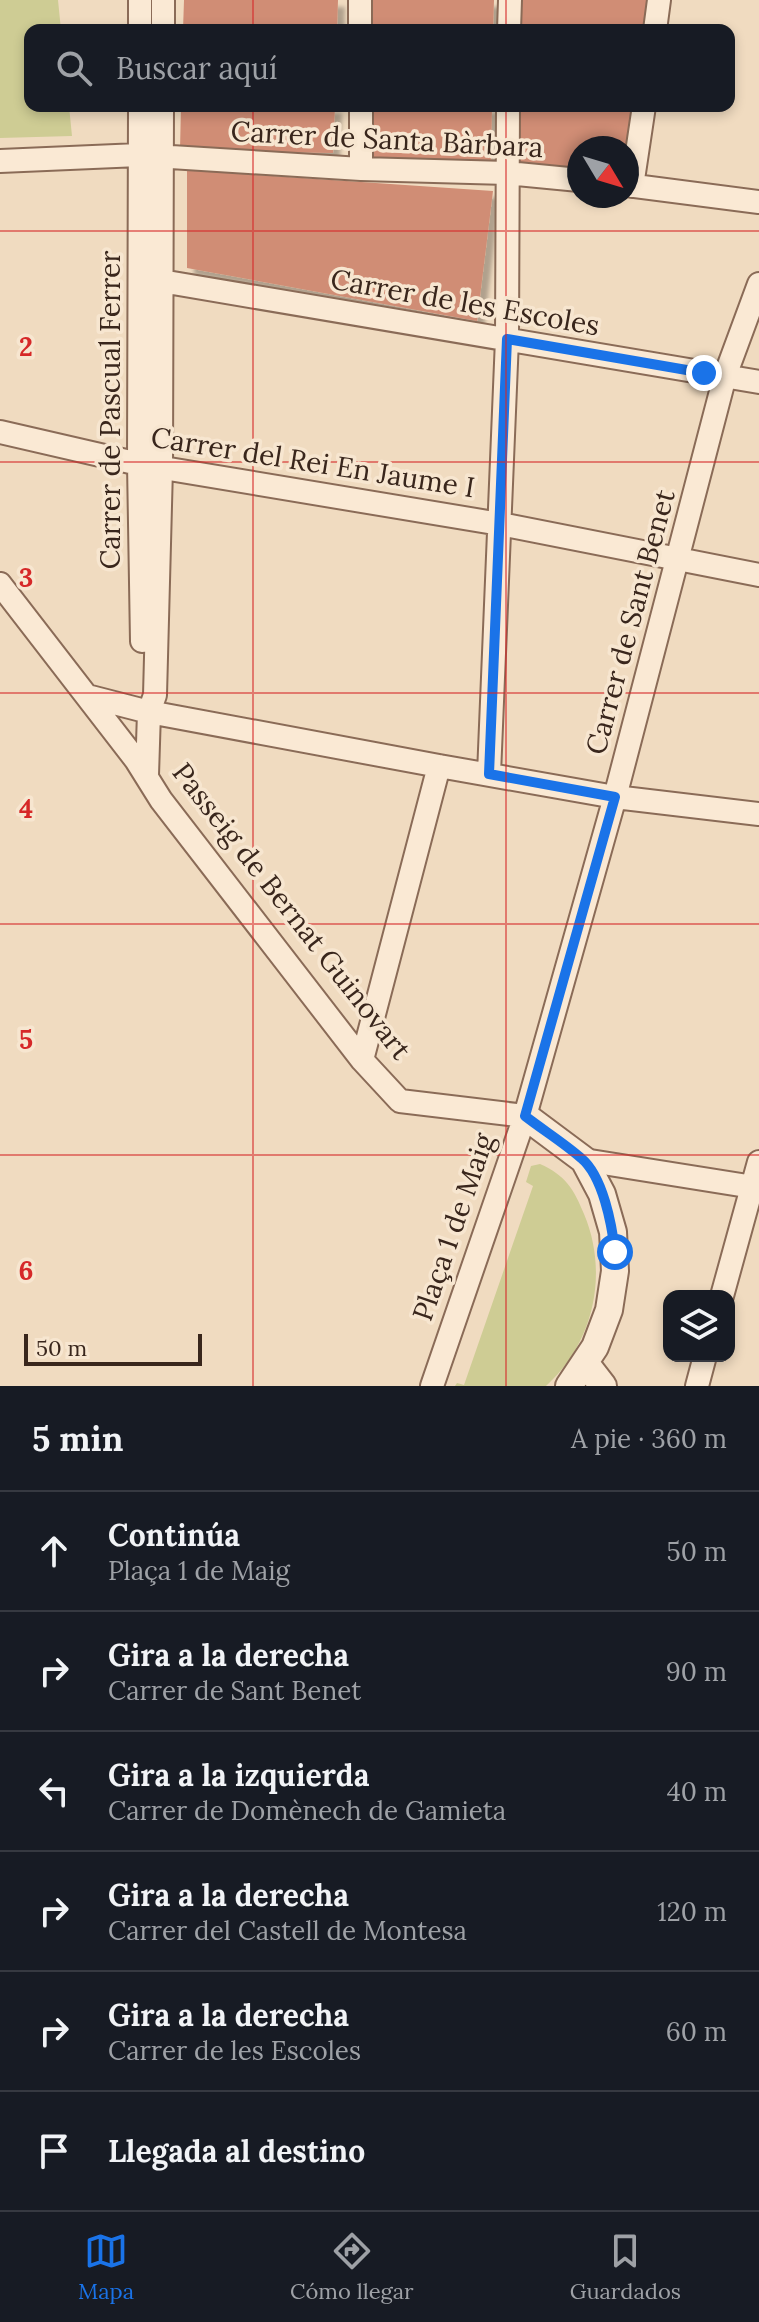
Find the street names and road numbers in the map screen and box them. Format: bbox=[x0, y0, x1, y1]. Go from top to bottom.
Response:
street label: Carrer de Santa Bàrbara bbox=[230, 113, 544, 165]
street label: Carrer de Pascual Ferrer bbox=[92, 251, 128, 569]
street label: Carrer de les Escoles bbox=[328, 261, 602, 343]
street label: Carrer del Rei En Jaume I bbox=[149, 419, 477, 505]
street label: Carrer de Sant Benet bbox=[577, 485, 683, 758]
street label: Passeig de Bernat Guinovart bbox=[165, 755, 419, 1067]
street label: Plaça 1 de Maig bbox=[404, 1128, 502, 1325]

